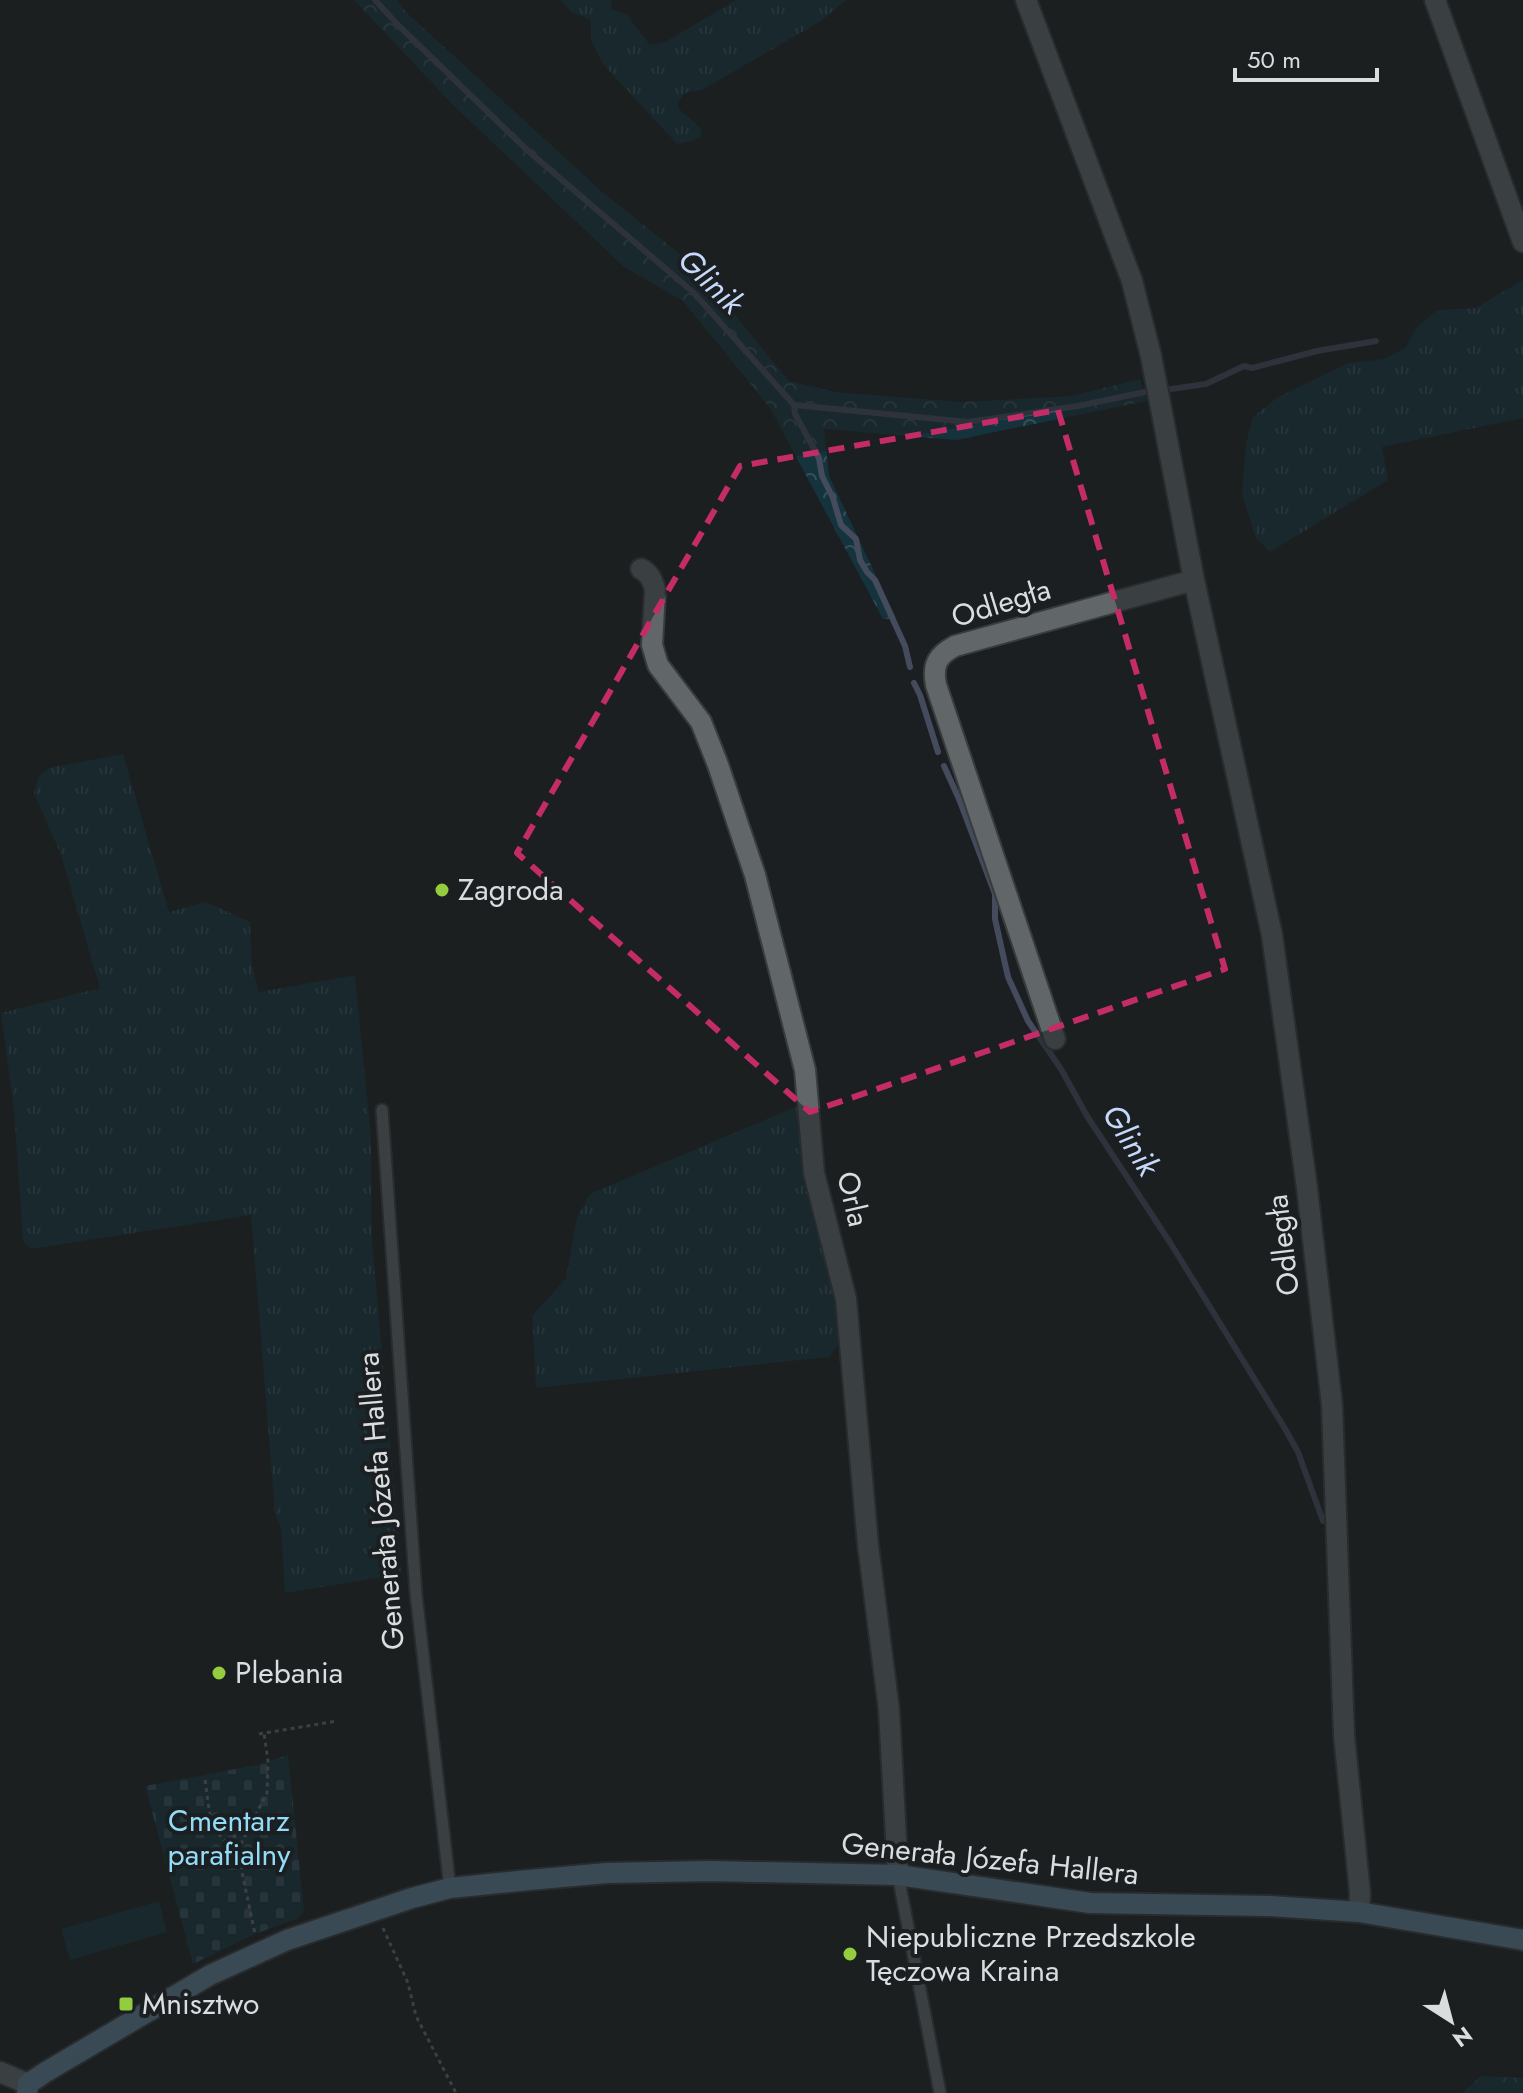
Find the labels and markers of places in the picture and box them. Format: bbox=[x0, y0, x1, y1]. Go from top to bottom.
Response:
place label: Zagroda bbox=[458, 868, 564, 911]
marker: Zagroda bbox=[433, 881, 451, 899]
place label: Plebania bbox=[235, 1651, 343, 1694]
marker: Plebania bbox=[210, 1664, 228, 1682]
place label: Niepubliczne Przedszkole Tęczowa Kraina bbox=[866, 1915, 1196, 1992]
marker: Niepubliczne Przedszkole Tęczowa Kraina bbox=[841, 1945, 859, 1963]
place label: Mnisztwo bbox=[142, 1982, 259, 2025]
marker: Mnisztwo bbox=[117, 1995, 135, 2013]

